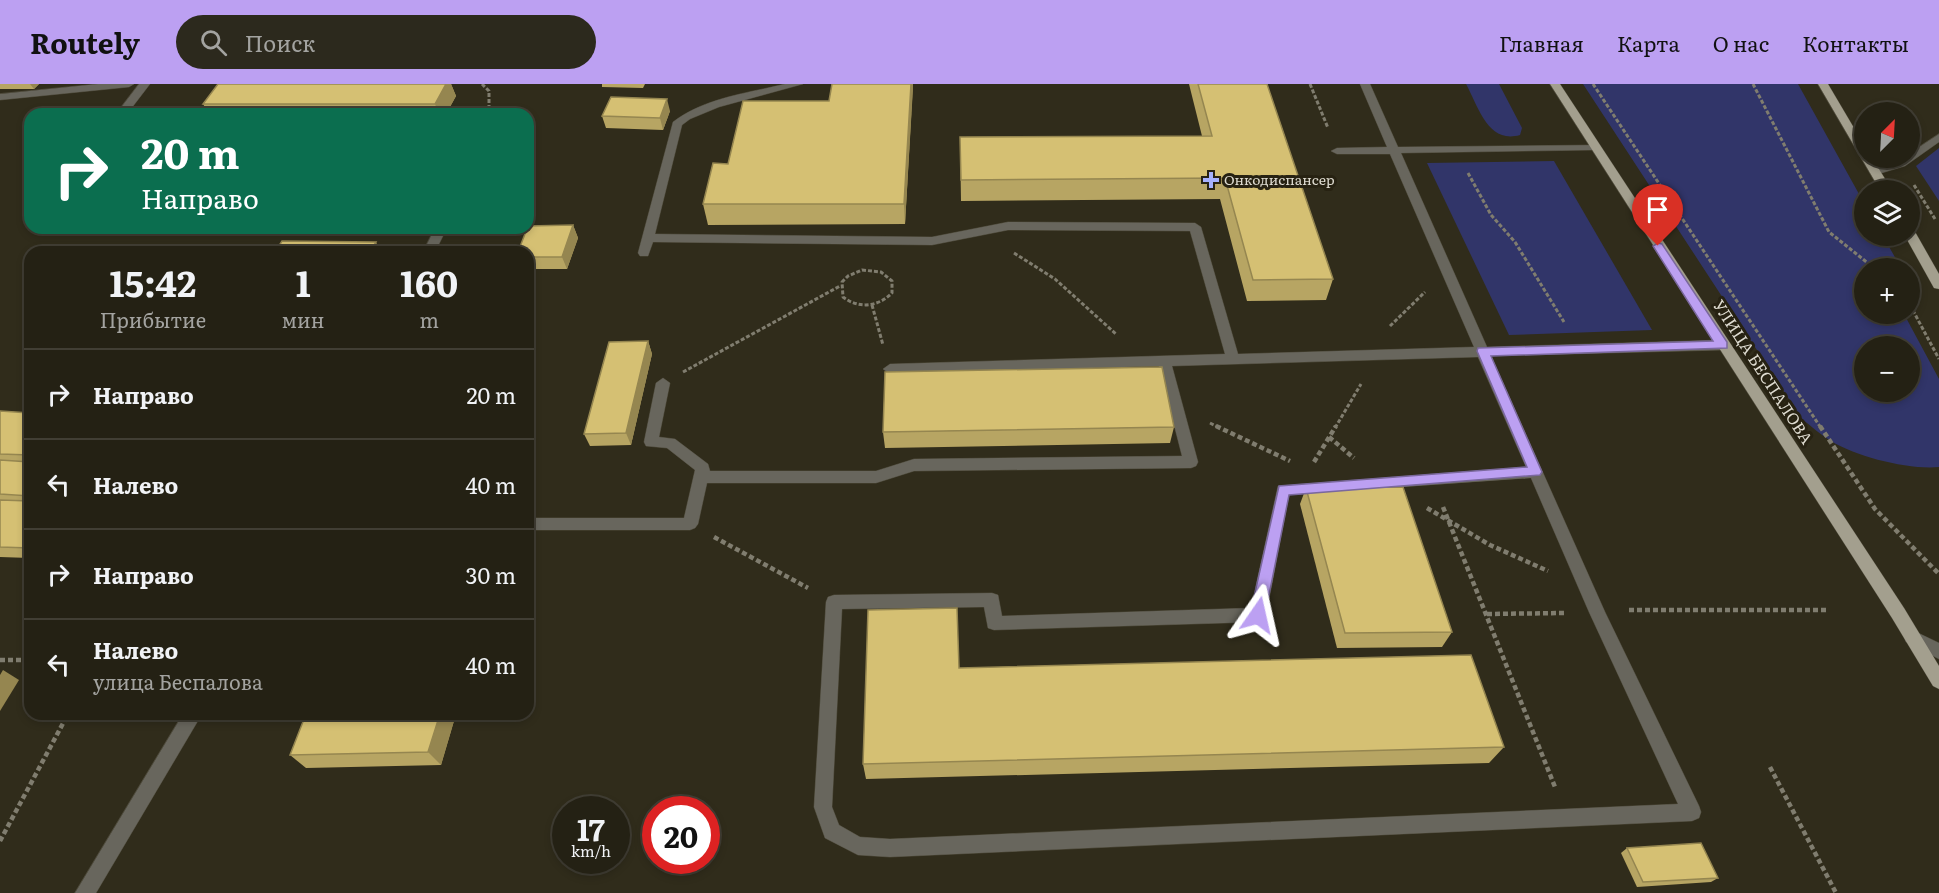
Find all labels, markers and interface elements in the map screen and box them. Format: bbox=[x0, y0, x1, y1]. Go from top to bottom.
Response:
search box bbox=[176, 15, 596, 69]
text: Routely bbox=[30, 21, 140, 63]
icon: search bbox=[197, 26, 230, 59]
text: Поиск bbox=[245, 26, 315, 59]
text: Главная bbox=[1499, 27, 1584, 58]
text: Карта bbox=[1617, 27, 1680, 58]
text: О нас bbox=[1713, 27, 1769, 58]
text: Контакты bbox=[1802, 27, 1909, 58]
north arrow bbox=[1854, 102, 1920, 168]
map controls bbox=[1854, 102, 1920, 402]
text: 20 m bbox=[141, 120, 240, 182]
icon: right bbox=[42, 132, 120, 210]
place label: Онкодиспансер bbox=[1224, 169, 1335, 189]
marker: Онкодиспансер bbox=[1202, 171, 1220, 189]
text: Направо bbox=[141, 177, 259, 217]
button: layers bbox=[1854, 180, 1920, 246]
pin bbox=[1632, 184, 1683, 246]
icon: arrive bbox=[1641, 193, 1674, 226]
text: 15:42 bbox=[110, 255, 196, 308]
text: 1 bbox=[296, 255, 311, 308]
text: 160 bbox=[400, 255, 458, 308]
button: + bbox=[1854, 258, 1920, 324]
street label: УЛИЦА БЕСПАЛОВА bbox=[1708, 294, 1820, 449]
text: Прибытие bbox=[100, 304, 206, 334]
text: мин bbox=[282, 304, 324, 334]
text: m bbox=[419, 304, 439, 334]
button: − bbox=[1854, 336, 1920, 402]
icon: right bbox=[42, 378, 75, 411]
text: Направо bbox=[93, 378, 194, 411]
text: 20 m bbox=[466, 378, 516, 411]
icon: left bbox=[42, 468, 75, 501]
text: Налево bbox=[93, 468, 178, 501]
text: 40 m bbox=[465, 468, 516, 501]
icon: right bbox=[42, 558, 75, 591]
text: Направо bbox=[93, 558, 194, 591]
text: 30 m bbox=[466, 558, 516, 591]
position arrow bbox=[1226, 583, 1290, 647]
text: Налево bbox=[93, 633, 178, 666]
icon: left bbox=[42, 648, 75, 681]
text: 40 m bbox=[465, 648, 516, 681]
text: улица Беспалова bbox=[93, 666, 263, 696]
speed limit sign: 20 bbox=[642, 796, 720, 874]
text: 17 bbox=[577, 806, 605, 850]
text: km/h bbox=[571, 839, 611, 862]

